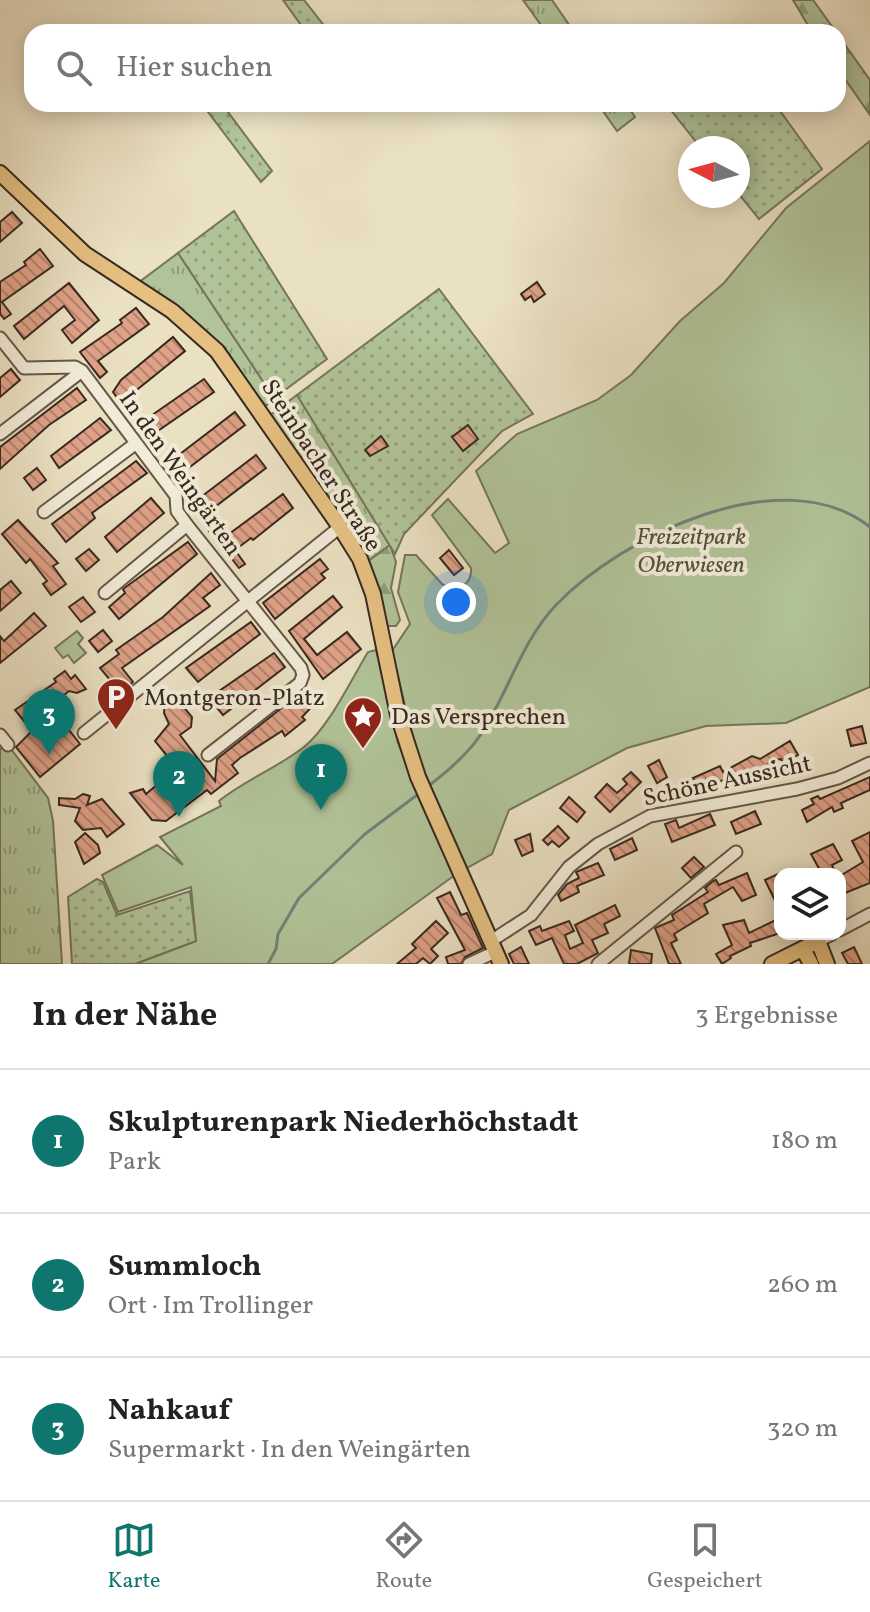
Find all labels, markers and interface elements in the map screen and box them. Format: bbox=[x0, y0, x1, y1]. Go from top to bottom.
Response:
search box bbox=[24, 24, 846, 112]
icon: search bbox=[52, 46, 96, 90]
text: Hier suchen bbox=[116, 47, 273, 89]
north arrow bbox=[678, 136, 750, 208]
street label: Steinbacher Straße bbox=[252, 373, 389, 559]
street label: In den Weingärten bbox=[110, 385, 249, 563]
park label: Freizeitpark Oberwiesen bbox=[636, 521, 746, 583]
your location bbox=[436, 582, 476, 622]
parking icon: Montgeron-Platz bbox=[95, 676, 137, 731]
place label: Montgeron-Platz bbox=[144, 682, 325, 716]
pin: 3 bbox=[23, 689, 75, 755]
place icon: Das Versprechen bbox=[342, 695, 384, 750]
place label: Das Versprechen bbox=[391, 701, 566, 735]
pin: 1 bbox=[295, 744, 347, 810]
street label: Schöne Aussicht bbox=[640, 747, 815, 816]
pin: 2 bbox=[153, 751, 205, 817]
map controls bbox=[774, 868, 846, 940]
button: layers bbox=[774, 868, 846, 940]
text: In der Nähe bbox=[32, 993, 217, 1040]
text: 3 Ergebnisse bbox=[695, 998, 838, 1034]
text: Skulpturenpark Niederhöchstadt bbox=[108, 1102, 578, 1144]
text: 1 bbox=[53, 1123, 63, 1159]
text: 180 m bbox=[771, 1123, 838, 1159]
text: Park bbox=[108, 1144, 161, 1180]
text: Summloch bbox=[108, 1246, 262, 1288]
text: 2 bbox=[51, 1267, 65, 1303]
text: 260 m bbox=[767, 1267, 838, 1303]
text: Ort · Im Trollinger bbox=[108, 1288, 313, 1324]
text: Nahkauf bbox=[108, 1390, 230, 1432]
text: 3 bbox=[51, 1411, 65, 1447]
text: 320 m bbox=[767, 1411, 838, 1447]
text: Supermarkt · In den Weingärten bbox=[108, 1432, 471, 1468]
tab: Karte bbox=[107, 1518, 161, 1597]
tab: Route bbox=[376, 1518, 432, 1597]
tab: Gespeichert bbox=[647, 1518, 763, 1597]

